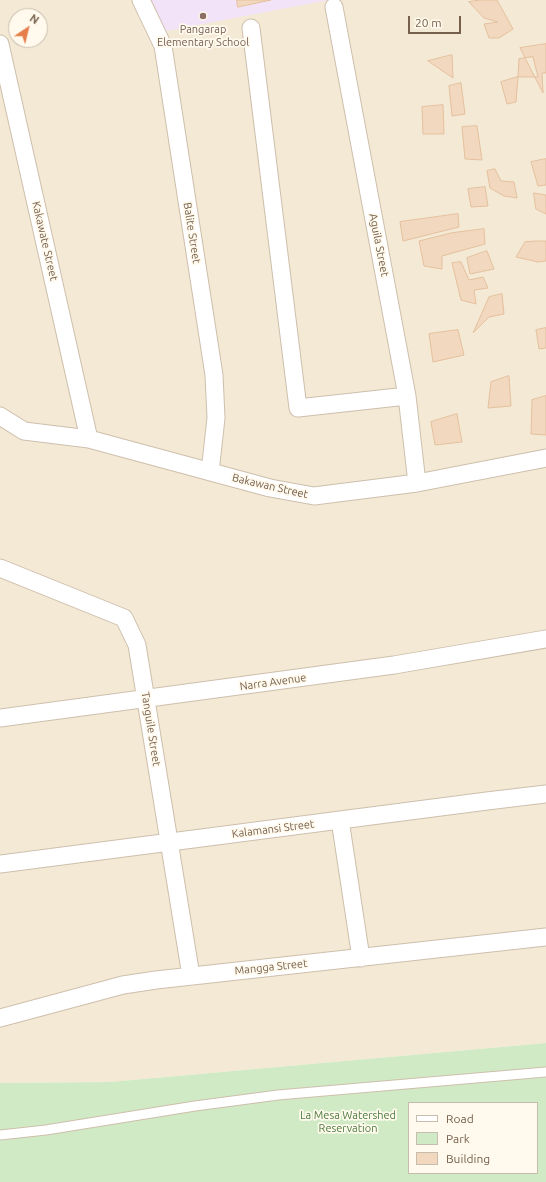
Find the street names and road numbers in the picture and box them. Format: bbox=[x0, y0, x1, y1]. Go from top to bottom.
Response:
street label: Kakawate Street bbox=[29, 200, 61, 282]
street label: Balite Street bbox=[181, 201, 203, 265]
street label: Aguila Street bbox=[366, 212, 392, 278]
street label: Bakawan Street bbox=[231, 471, 309, 501]
street label: Narra Avenue bbox=[239, 671, 307, 693]
street label: Tanguile Street bbox=[139, 691, 163, 767]
street label: Kalamansi Street bbox=[231, 817, 315, 841]
street label: Mangga Street bbox=[234, 957, 308, 977]

